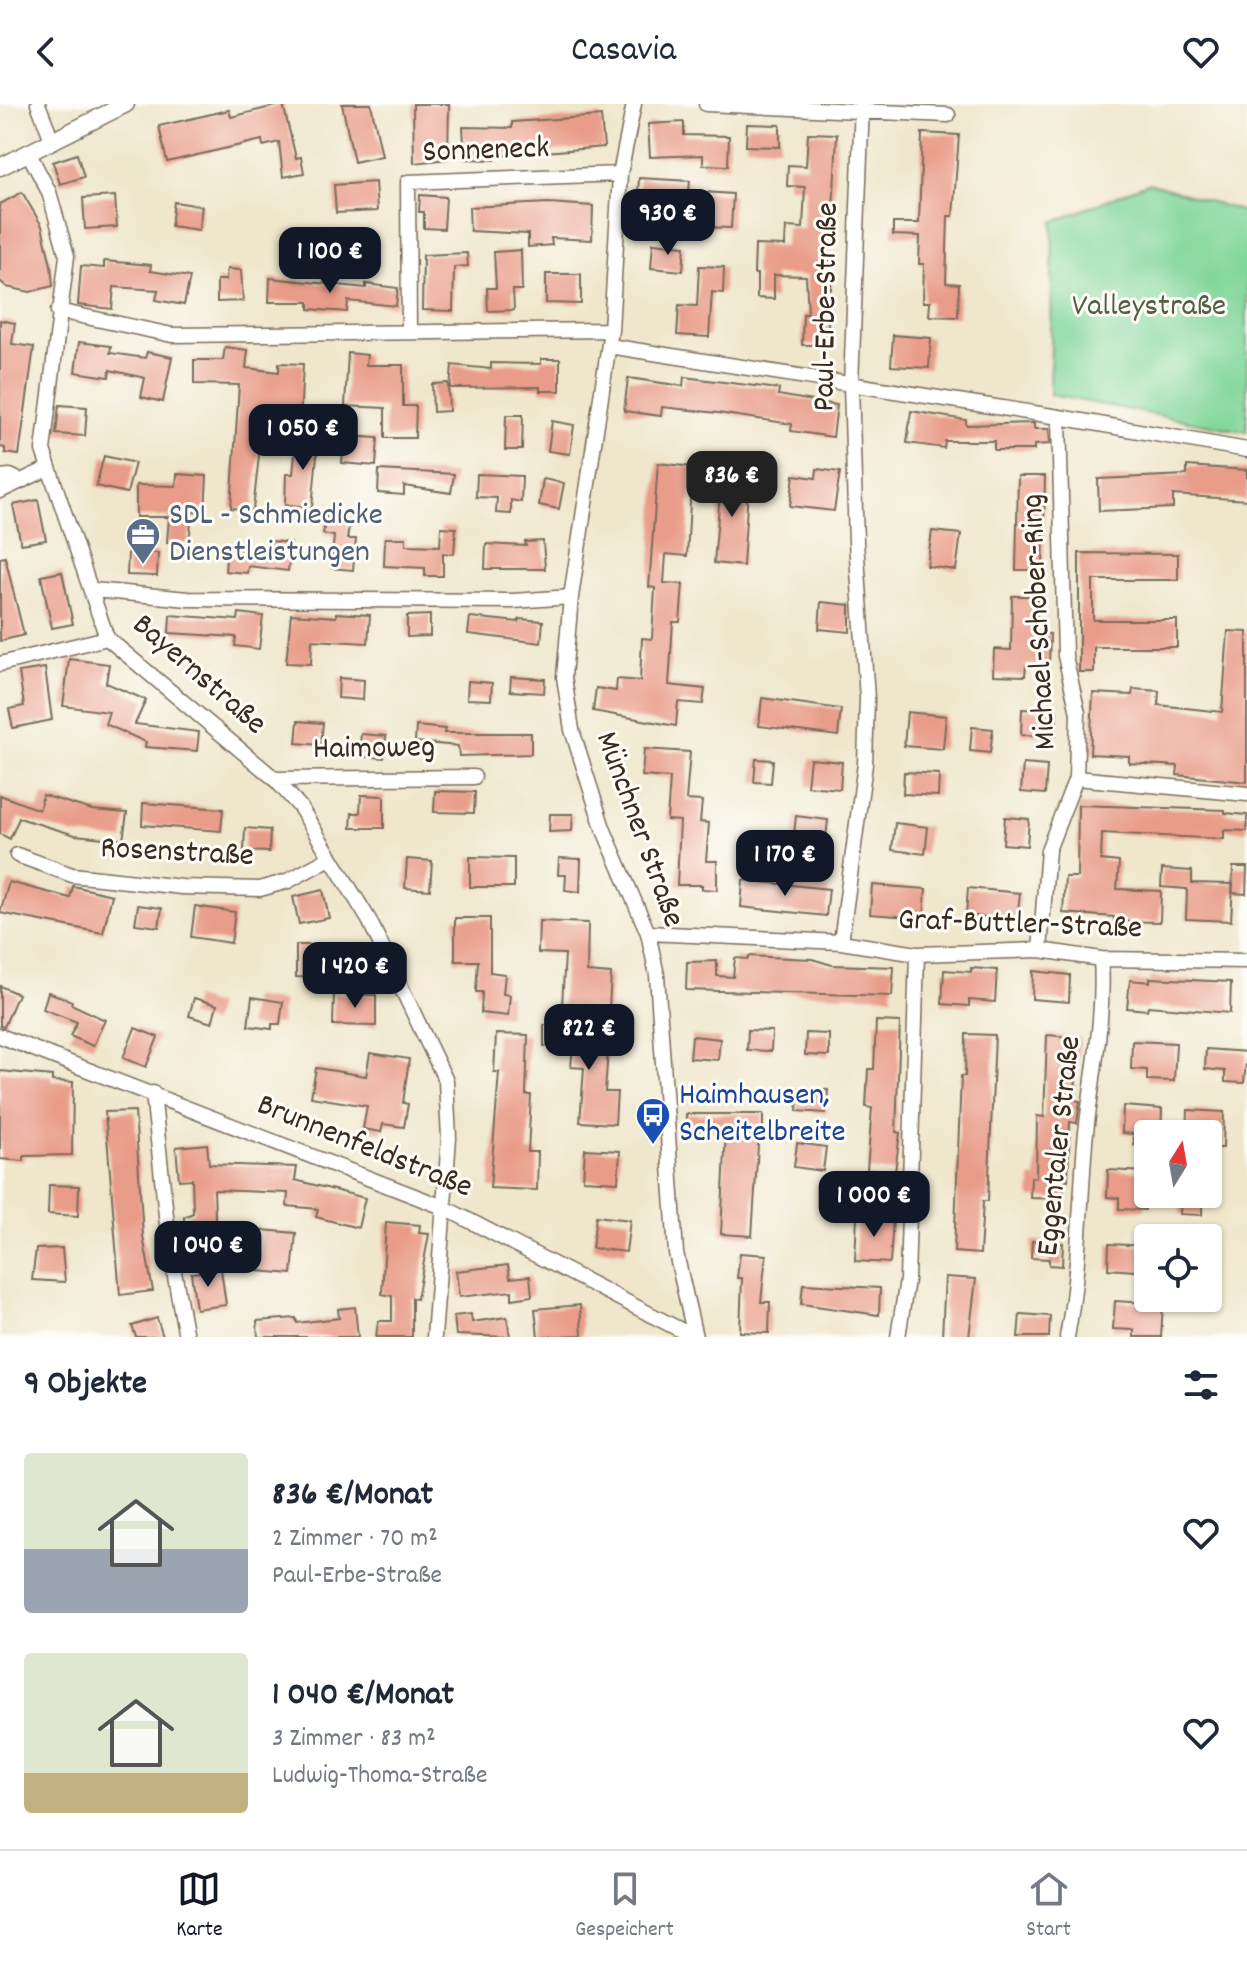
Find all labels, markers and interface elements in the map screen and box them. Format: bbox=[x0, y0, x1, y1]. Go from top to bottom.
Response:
text: Casavia bbox=[571, 26, 676, 78]
icon: back bbox=[24, 30, 68, 74]
icon: heart bbox=[1179, 30, 1223, 74]
street label: Sonneneck bbox=[422, 127, 550, 177]
pin: 930 € bbox=[612, 189, 724, 257]
text: 930 € bbox=[639, 196, 697, 233]
street label: Paul-Erbe-Straße bbox=[803, 202, 853, 412]
pin: 1 100 € bbox=[256, 227, 404, 295]
text: 1 100 € bbox=[297, 234, 363, 271]
park label: Valleystraße bbox=[1072, 285, 1226, 331]
pin: 1 050 € bbox=[229, 404, 377, 472]
text: 1 050 € bbox=[267, 411, 339, 448]
pin: 836 € bbox=[676, 451, 788, 519]
text: 836 € bbox=[704, 458, 760, 495]
street label: Michael-Schober-Ring bbox=[1011, 493, 1071, 751]
place label: SDL - Schmiedicke Dienstleistungen bbox=[169, 494, 383, 577]
office icon: SDL - Schmiedicke Dienstleistungen bbox=[124, 516, 162, 566]
street label: Bayernstraße bbox=[121, 604, 275, 748]
street label: Haimoweg bbox=[313, 726, 435, 774]
street label: Münchner Straße bbox=[581, 726, 695, 934]
street label: Rosenstraße bbox=[99, 827, 255, 881]
pin: 1 170 € bbox=[711, 830, 859, 898]
text: 1 170 € bbox=[754, 837, 816, 874]
street label: Graf-Buttler-Straße bbox=[897, 899, 1143, 953]
pin: 1 420 € bbox=[281, 942, 429, 1010]
text: 1 420 € bbox=[321, 949, 389, 986]
pin: 822 € bbox=[533, 1004, 645, 1072]
text: 822 € bbox=[562, 1011, 616, 1048]
street label: Eggentaler Straße bbox=[1027, 1034, 1095, 1258]
place label: Haimhausen, Scheitelbreite bbox=[679, 1074, 846, 1157]
street label: Brunnenfeldstraße bbox=[249, 1084, 479, 1212]
bus stop icon: Haimhausen, Scheitelbreite bbox=[634, 1096, 672, 1146]
north arrow bbox=[1134, 1120, 1222, 1208]
map controls bbox=[1134, 1120, 1222, 1312]
pin: 1 000 € bbox=[800, 1171, 948, 1239]
text: 1 000 € bbox=[837, 1178, 911, 1215]
pin: 1 040 € bbox=[134, 1221, 282, 1289]
button: locate bbox=[1134, 1224, 1222, 1312]
text: 1 040 € bbox=[172, 1228, 244, 1265]
text: 9 Objekte bbox=[24, 1361, 147, 1410]
icon: filters bbox=[1179, 1363, 1223, 1407]
text: 836 €/Monat bbox=[272, 1472, 433, 1521]
icon: home bbox=[88, 1485, 184, 1581]
icon: heart bbox=[1179, 1511, 1223, 1555]
text: 2 Zimmer · 70 m² bbox=[272, 1521, 438, 1558]
text: Paul-Erbe-Straße bbox=[272, 1558, 442, 1595]
text: 1 040 €/Monat bbox=[272, 1672, 454, 1721]
icon: home bbox=[88, 1685, 184, 1781]
icon: heart bbox=[1179, 1711, 1223, 1755]
text: 3 Zimmer · 83 m² bbox=[272, 1721, 436, 1758]
text: Ludwig-Thoma-Straße bbox=[272, 1758, 487, 1795]
tab: Karte bbox=[176, 1867, 223, 1946]
tab: Gespeichert bbox=[575, 1867, 674, 1946]
tab: Start bbox=[1026, 1867, 1071, 1946]

